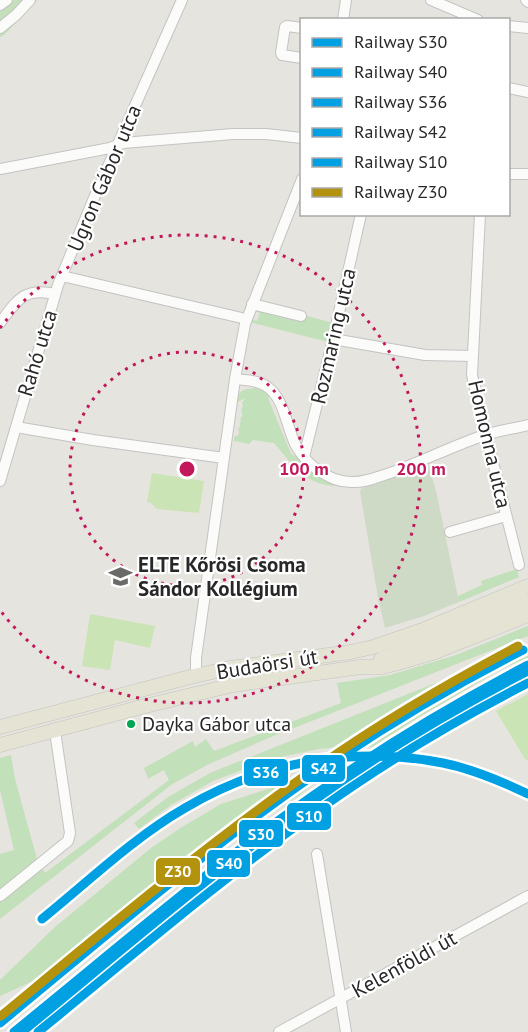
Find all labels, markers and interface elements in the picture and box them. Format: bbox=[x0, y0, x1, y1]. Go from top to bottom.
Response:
legend bbox=[300, 18, 510, 216]
text: Railway S30 bbox=[354, 30, 448, 53]
text: Railway S40 bbox=[354, 60, 448, 83]
text: Railway S36 bbox=[354, 90, 447, 113]
street label: Ugron Gábor utca bbox=[61, 100, 147, 256]
text: Railway S42 bbox=[354, 120, 447, 143]
text: Railway S10 bbox=[354, 150, 448, 173]
text: Railway Z30 bbox=[354, 180, 447, 203]
street label: Rozmaring utca bbox=[304, 265, 362, 407]
street label: Rahó utca bbox=[11, 306, 63, 400]
street label: Homonna utca bbox=[462, 377, 518, 511]
text: 100 m bbox=[279, 457, 329, 480]
text: 200 m bbox=[396, 457, 446, 480]
centre of rings bbox=[177, 459, 197, 479]
place label: ELTE Kőrösi Csoma Sándor Kollégium bbox=[138, 551, 306, 602]
school or university icon: ELTE Kőrösi Csoma Sándor Kollégium bbox=[107, 563, 133, 589]
street label: Budaörsi út bbox=[214, 643, 320, 685]
place label: Dayka Gábor utca bbox=[142, 711, 291, 737]
marker: Dayka Gábor utca bbox=[125, 718, 137, 730]
line badge: S42 bbox=[301, 754, 346, 783]
line badge: S36 bbox=[243, 758, 289, 787]
text: S42 bbox=[311, 758, 337, 778]
text: S36 bbox=[253, 762, 279, 782]
line badge: S10 bbox=[286, 802, 332, 831]
text: S10 bbox=[296, 806, 322, 826]
line badge: S30 bbox=[238, 819, 284, 848]
text: S30 bbox=[248, 824, 274, 844]
line badge: S40 bbox=[206, 849, 251, 878]
text: S40 bbox=[216, 853, 242, 873]
line badge: Z30 bbox=[155, 857, 201, 886]
text: Z30 bbox=[165, 861, 191, 881]
street label: Kelenföldi út bbox=[347, 924, 461, 1004]

